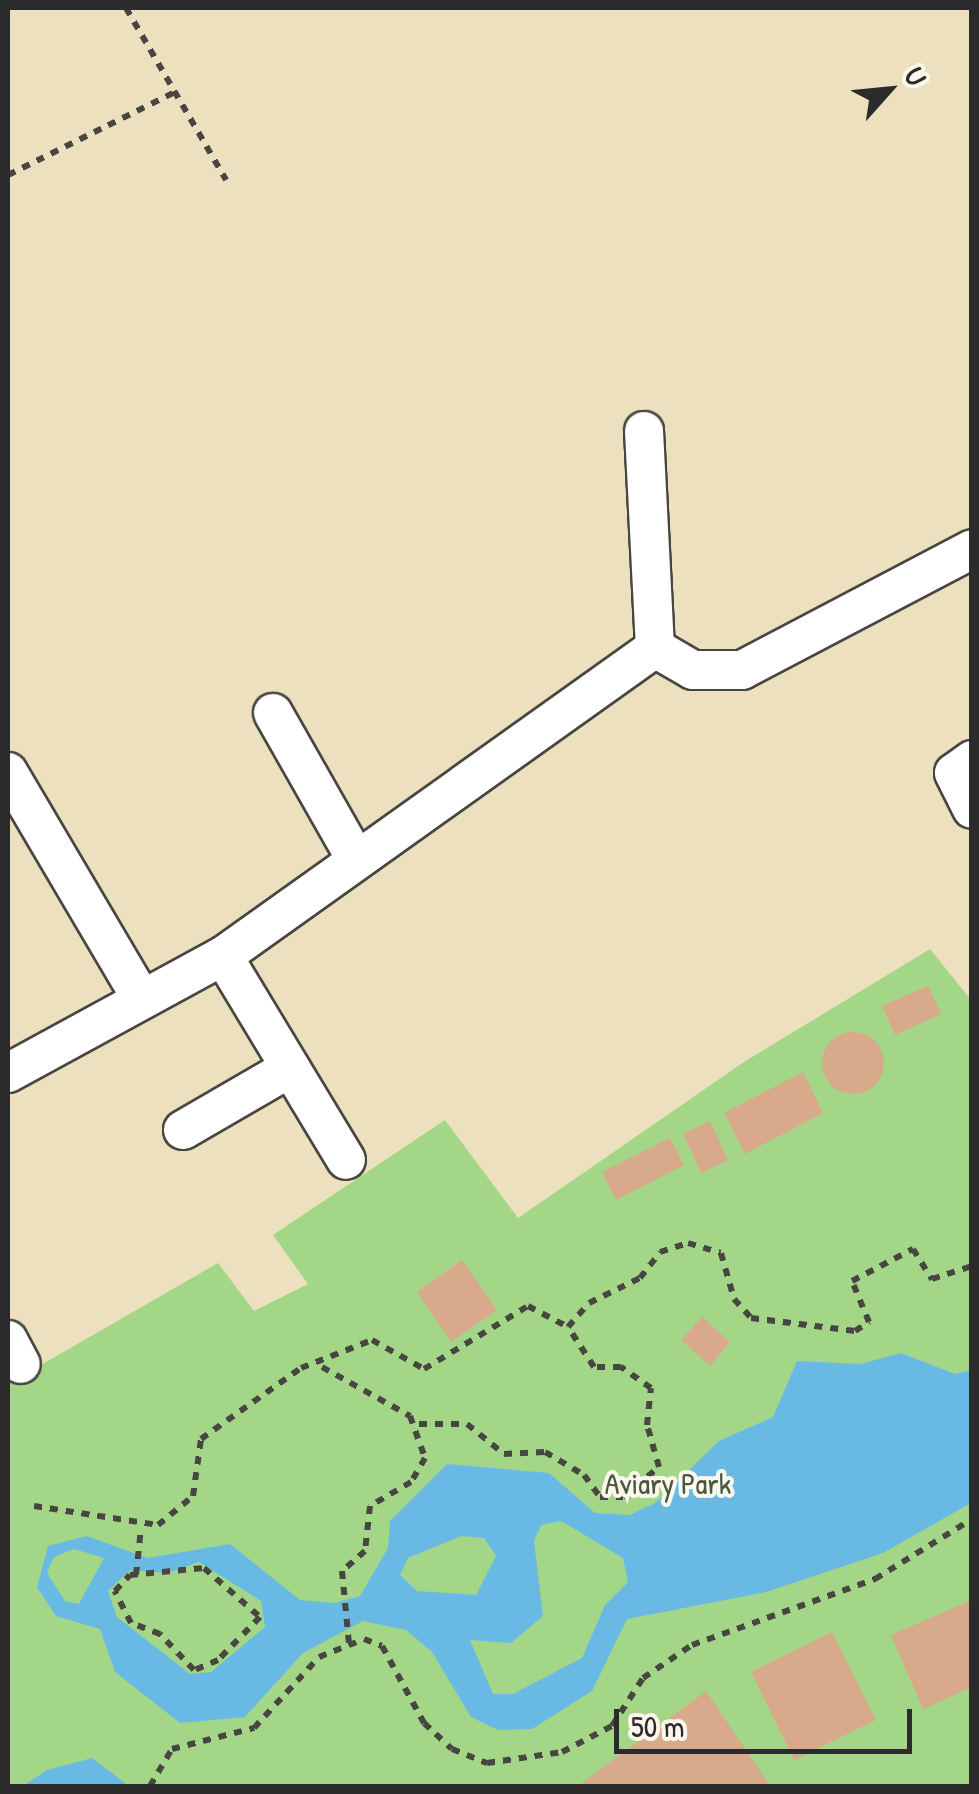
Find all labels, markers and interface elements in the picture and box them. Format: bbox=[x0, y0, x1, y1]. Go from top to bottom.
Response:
north arrow bbox=[839, 40, 939, 140]
text: U bbox=[895, 61, 936, 92]
park label: Aviary Park bbox=[605, 1465, 731, 1501]
scale bar bbox=[619, 1689, 916, 1751]
text: 50 m bbox=[631, 1706, 684, 1746]

